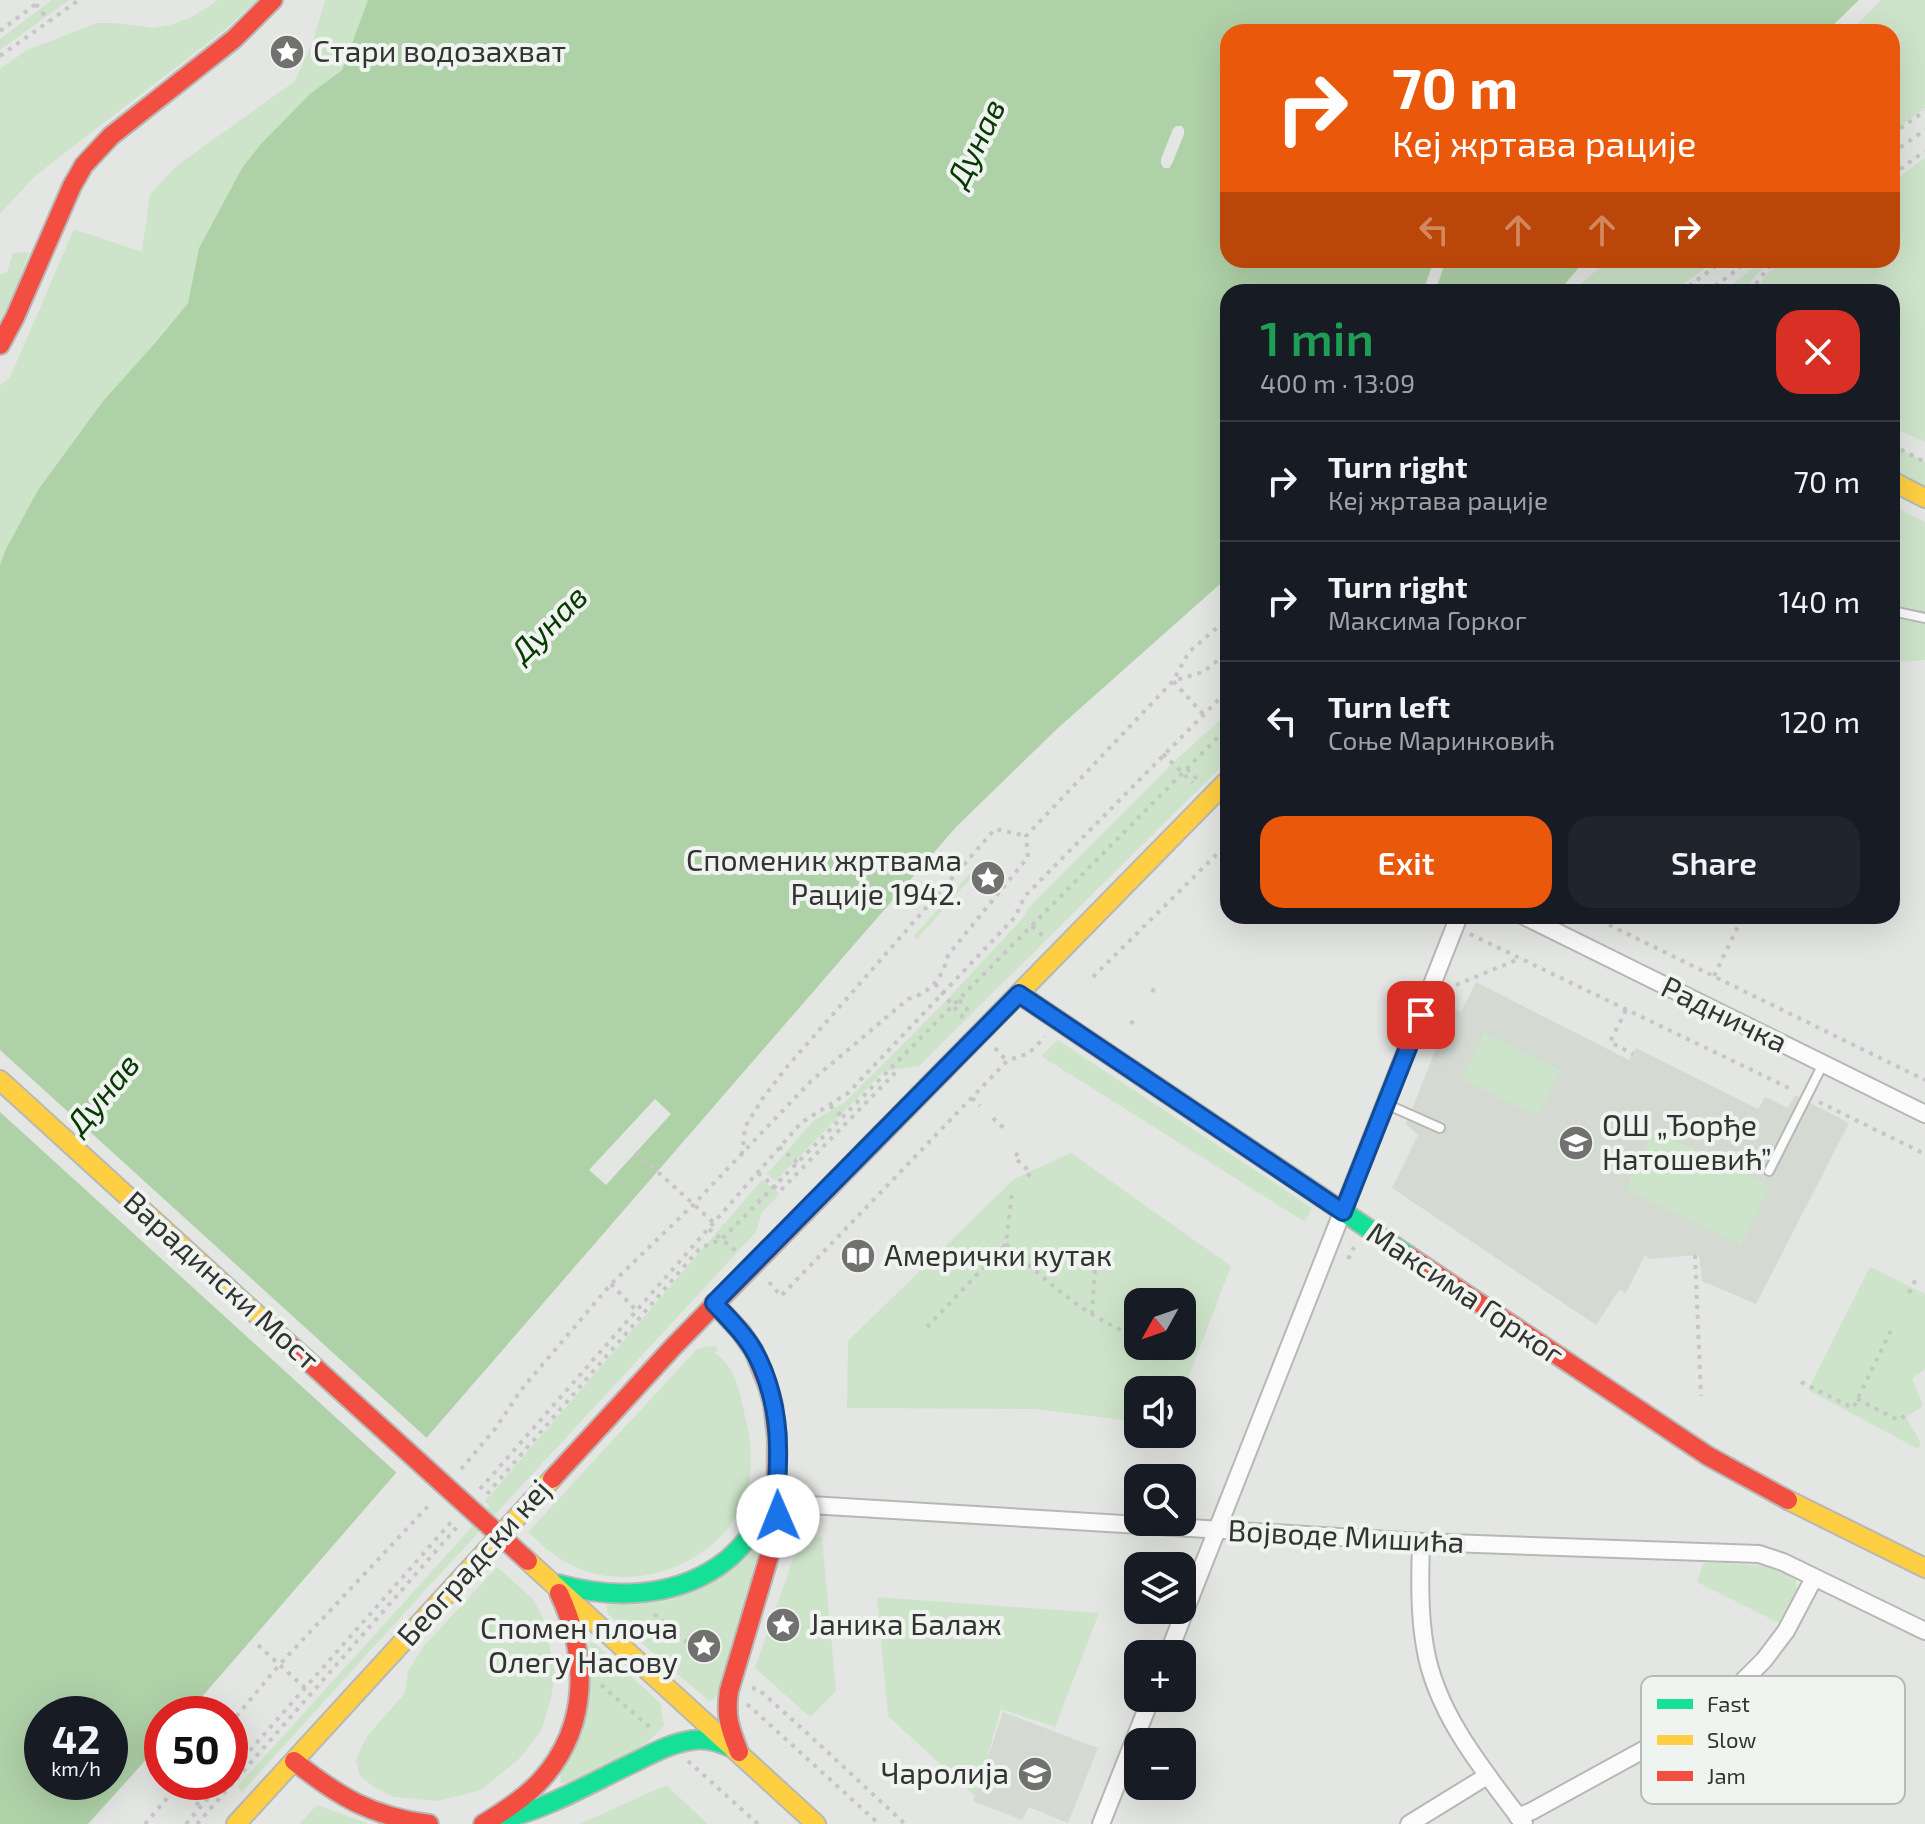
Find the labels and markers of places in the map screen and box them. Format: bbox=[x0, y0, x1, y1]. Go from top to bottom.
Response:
place label: Стари водозахват bbox=[313, 32, 566, 68]
place icon: Стари водозахват bbox=[268, 33, 306, 71]
place label: Споменик жртвама Рације 1942. bbox=[686, 841, 962, 911]
place icon: Споменик жртвама Рације 1942. bbox=[969, 859, 1007, 897]
pin bbox=[1387, 981, 1455, 1049]
place label: ОШ „Ђорђе Натошевић” bbox=[1602, 1106, 1772, 1176]
school or university icon: ОШ „Ђорђе Натошевић” bbox=[1557, 1124, 1595, 1162]
place label: Амерички кутак bbox=[884, 1236, 1112, 1273]
library icon: Амерички кутак bbox=[839, 1237, 877, 1275]
place label: Јаника Балаж bbox=[809, 1605, 1002, 1641]
place icon: Јаника Балаж bbox=[764, 1606, 802, 1644]
place label: Спомен плоча Олегу Насову bbox=[480, 1609, 678, 1680]
place icon: Спомен плоча Олегу Насову bbox=[685, 1627, 723, 1665]
place label: Чаролија bbox=[881, 1754, 1009, 1790]
school or university icon: Чаролија bbox=[1016, 1755, 1054, 1793]

